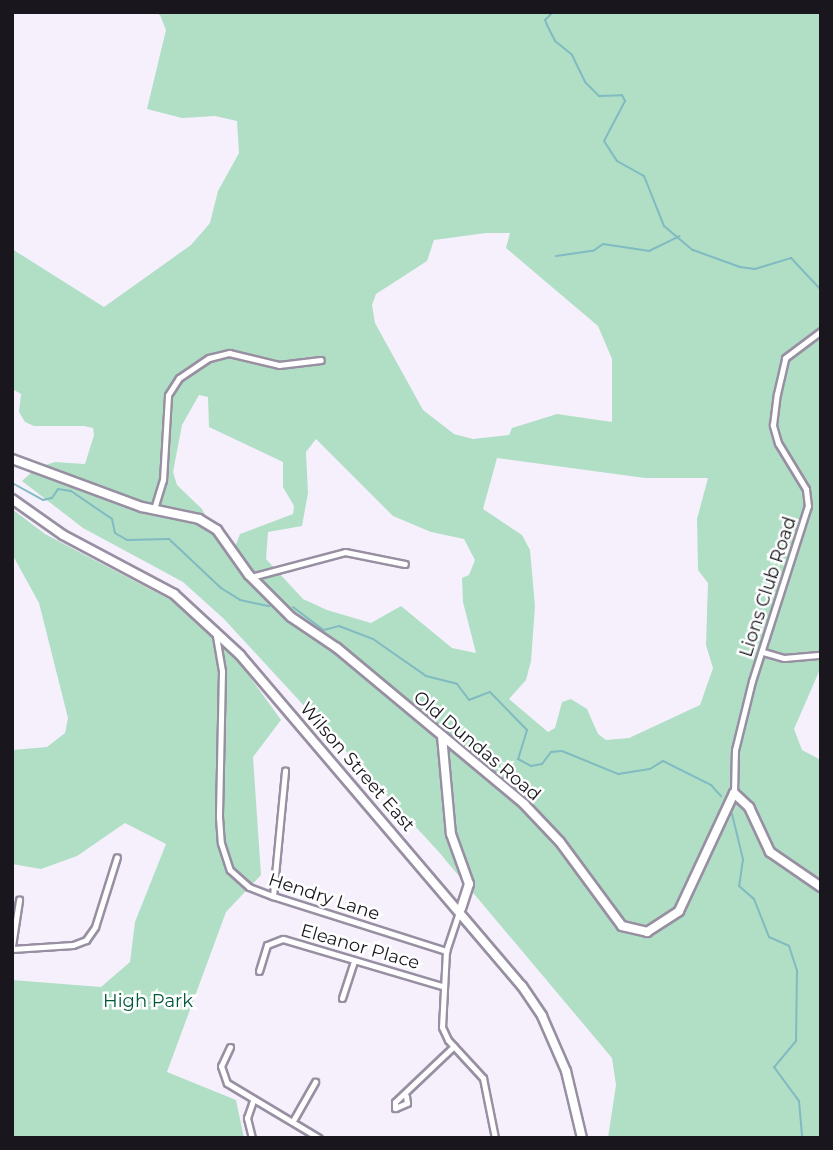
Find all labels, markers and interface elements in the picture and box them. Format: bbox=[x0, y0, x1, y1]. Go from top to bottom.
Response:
street label: Lions Club Road bbox=[735, 514, 801, 660]
street label: Old Dundas Road bbox=[409, 687, 545, 805]
street label: Wilson Street East bbox=[295, 698, 419, 836]
street label: Hendry Lane bbox=[266, 869, 382, 925]
street label: Eleanor Place bbox=[298, 920, 422, 974]
park label: High Park bbox=[103, 990, 193, 1012]

